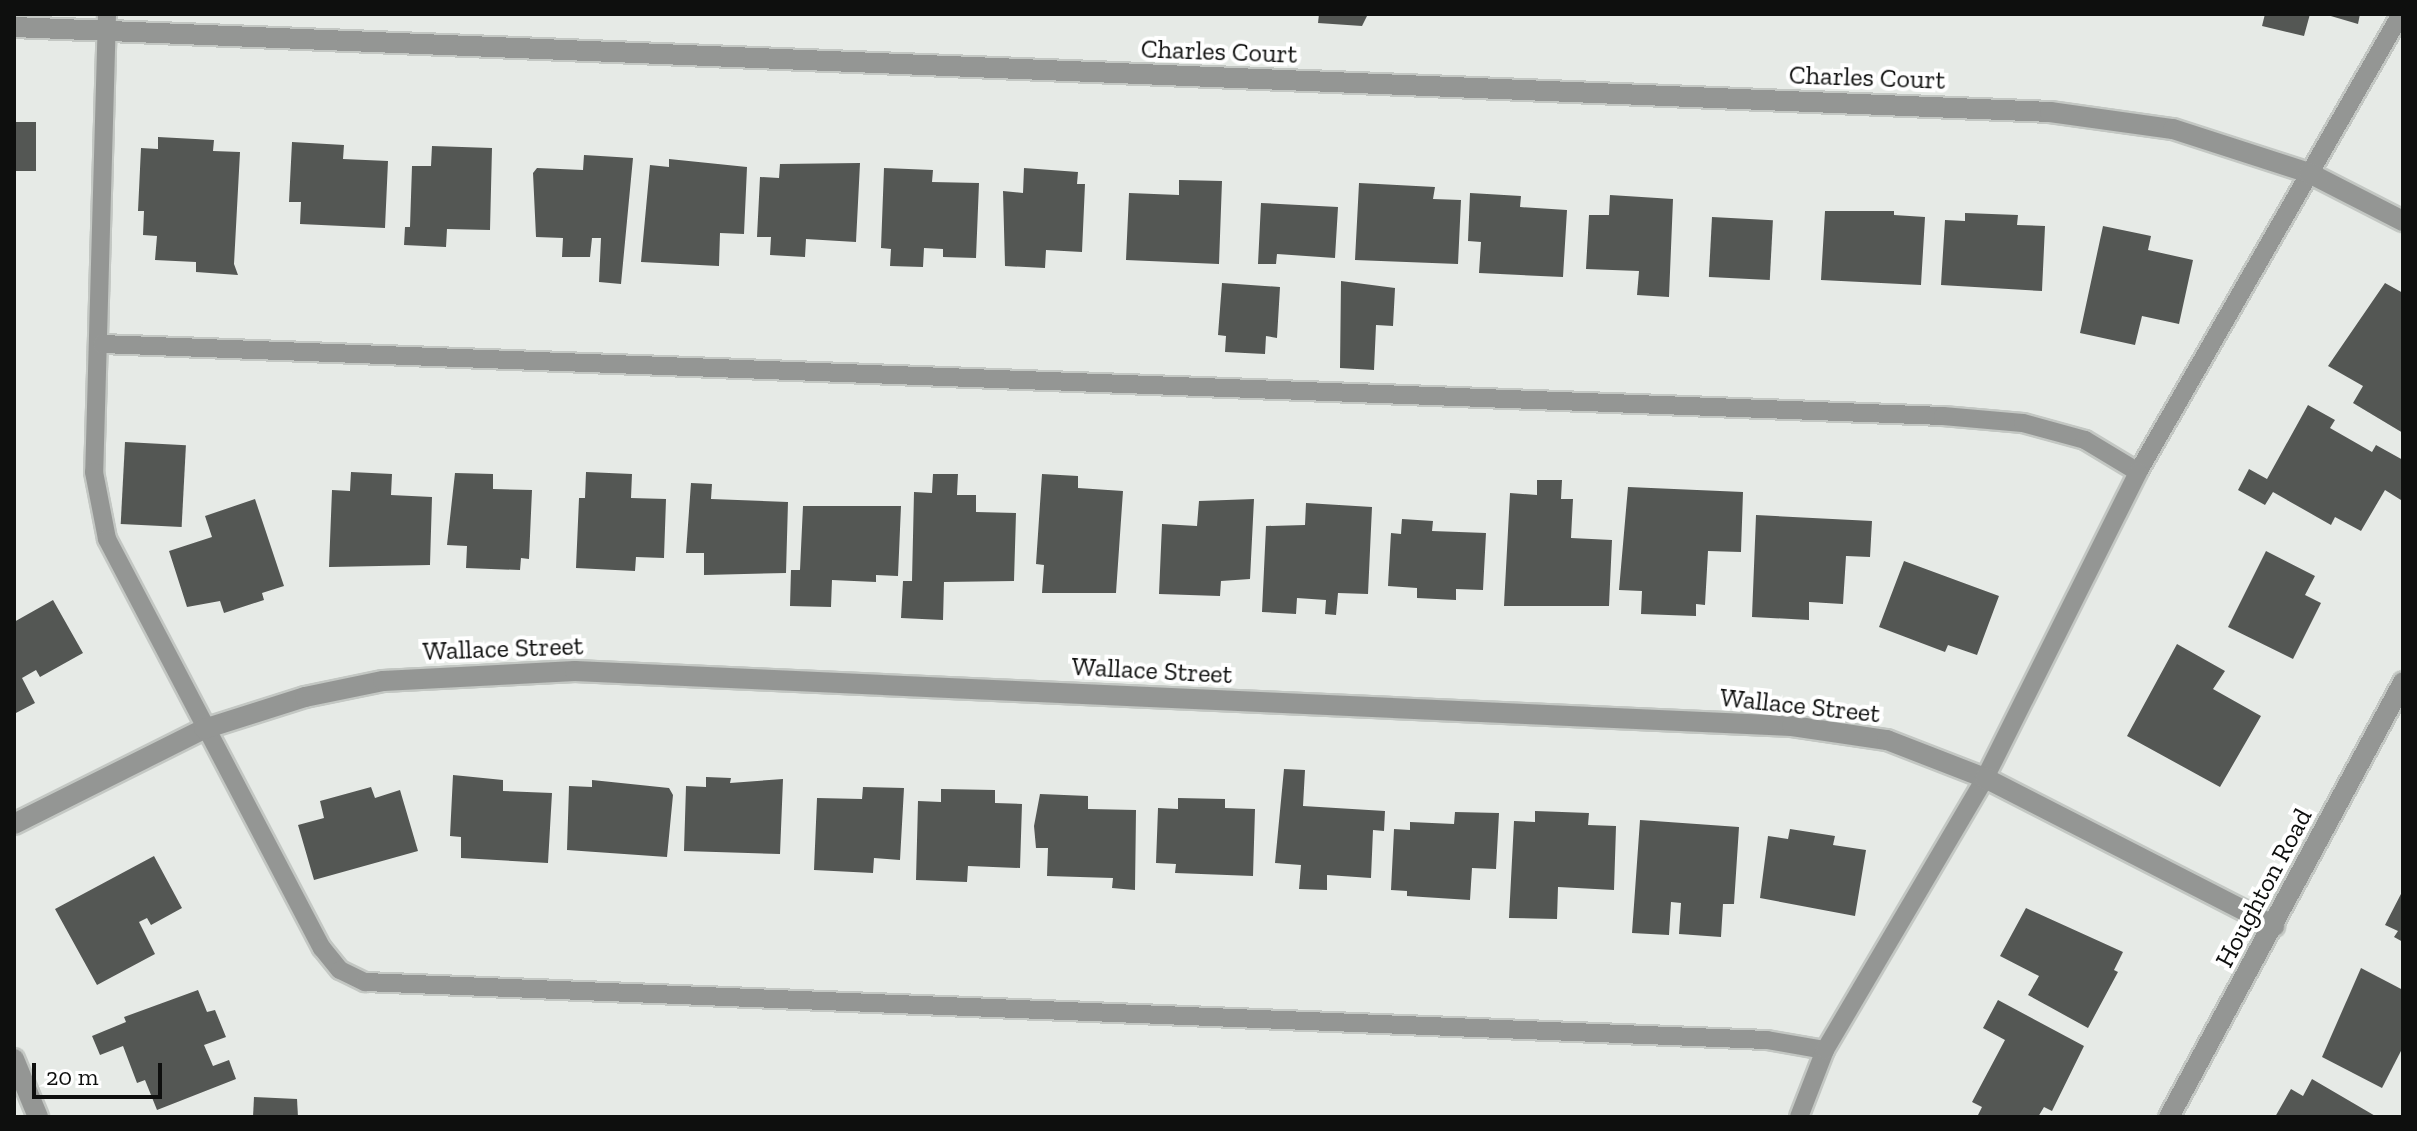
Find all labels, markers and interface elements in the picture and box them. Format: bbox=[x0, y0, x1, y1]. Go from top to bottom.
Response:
street label: Charles Court bbox=[1140, 34, 1298, 70]
street label: Charles Court bbox=[1788, 60, 1946, 96]
street label: Wallace Street bbox=[422, 631, 584, 667]
street label: Wallace Street bbox=[1071, 651, 1233, 691]
street label: Wallace Street bbox=[1718, 682, 1882, 730]
street label: Houghton Road bbox=[2209, 803, 2319, 973]
scale bar bbox=[36, 1047, 166, 1097]
text: 20 m bbox=[46, 1062, 98, 1091]

